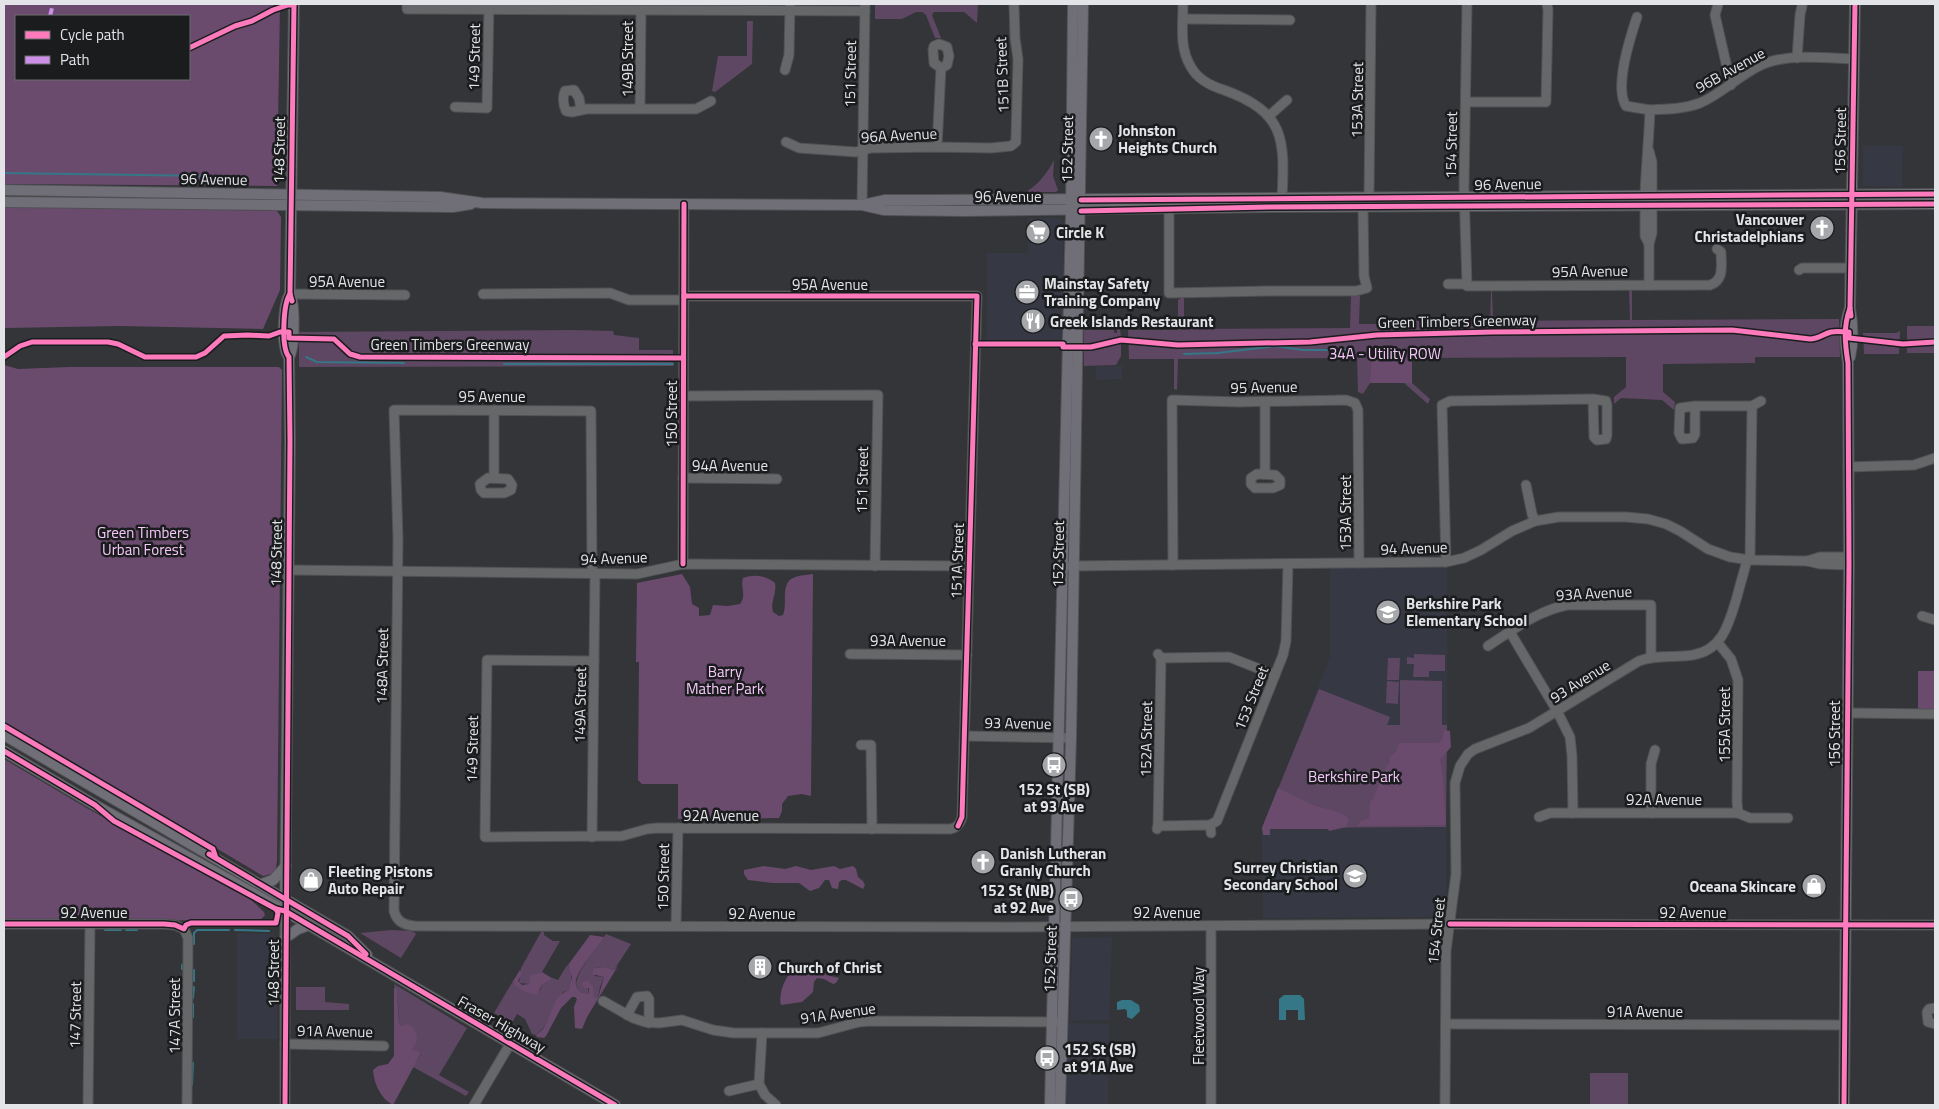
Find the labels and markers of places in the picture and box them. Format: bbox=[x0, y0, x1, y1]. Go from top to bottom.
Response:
place label: Johnston Heights Church bbox=[1118, 119, 1217, 159]
church icon: Johnston Heights Church bbox=[1088, 126, 1114, 152]
place label: Vancouver Christadelphians bbox=[1695, 208, 1804, 248]
church icon: Vancouver Christadelphians bbox=[1809, 215, 1835, 241]
supermarket icon: Circle K bbox=[1025, 219, 1051, 245]
place label: Circle K bbox=[1056, 221, 1104, 244]
place label: Mainstay Safety Training Company bbox=[1044, 272, 1161, 312]
office icon: Mainstay Safety Training Company bbox=[1014, 279, 1040, 305]
restaurant icon: Greek Islands Restaurant bbox=[1020, 308, 1046, 334]
place label: Greek Islands Restaurant bbox=[1050, 310, 1214, 333]
place label: Berkshire Park Elementary School bbox=[1406, 592, 1527, 632]
school or university icon: Berkshire Park Elementary School bbox=[1375, 599, 1401, 625]
bus stop icon: 152 St (SB) at 93 Ave bbox=[1041, 752, 1067, 778]
place label: 152 St (SB) at 93 Ave bbox=[1018, 778, 1090, 818]
place label: Danish Lutheran Granly Church bbox=[1000, 842, 1106, 882]
church icon: Danish Lutheran Granly Church bbox=[970, 849, 996, 875]
place label: Surrey Christian Secondary School bbox=[1224, 856, 1338, 896]
place label: Fleeting Pistons Auto Repair bbox=[328, 860, 433, 900]
school or university icon: Surrey Christian Secondary School bbox=[1342, 863, 1368, 889]
shop icon: Fleeting Pistons Auto Repair bbox=[298, 867, 324, 893]
shop icon: Oceana Skincare bbox=[1801, 873, 1827, 899]
place label: Oceana Skincare bbox=[1689, 875, 1796, 898]
place label: 152 St (NB) at 92 Ave bbox=[980, 879, 1054, 919]
bus stop icon: 152 St (NB) at 92 Ave bbox=[1058, 886, 1084, 912]
building icon: Church of Christ bbox=[747, 954, 773, 980]
place label: Church of Christ bbox=[778, 956, 882, 979]
place label: 152 St (SB) at 91A Ave bbox=[1064, 1038, 1136, 1078]
bus stop icon: 152 St (SB) at 91A Ave bbox=[1034, 1045, 1060, 1071]

